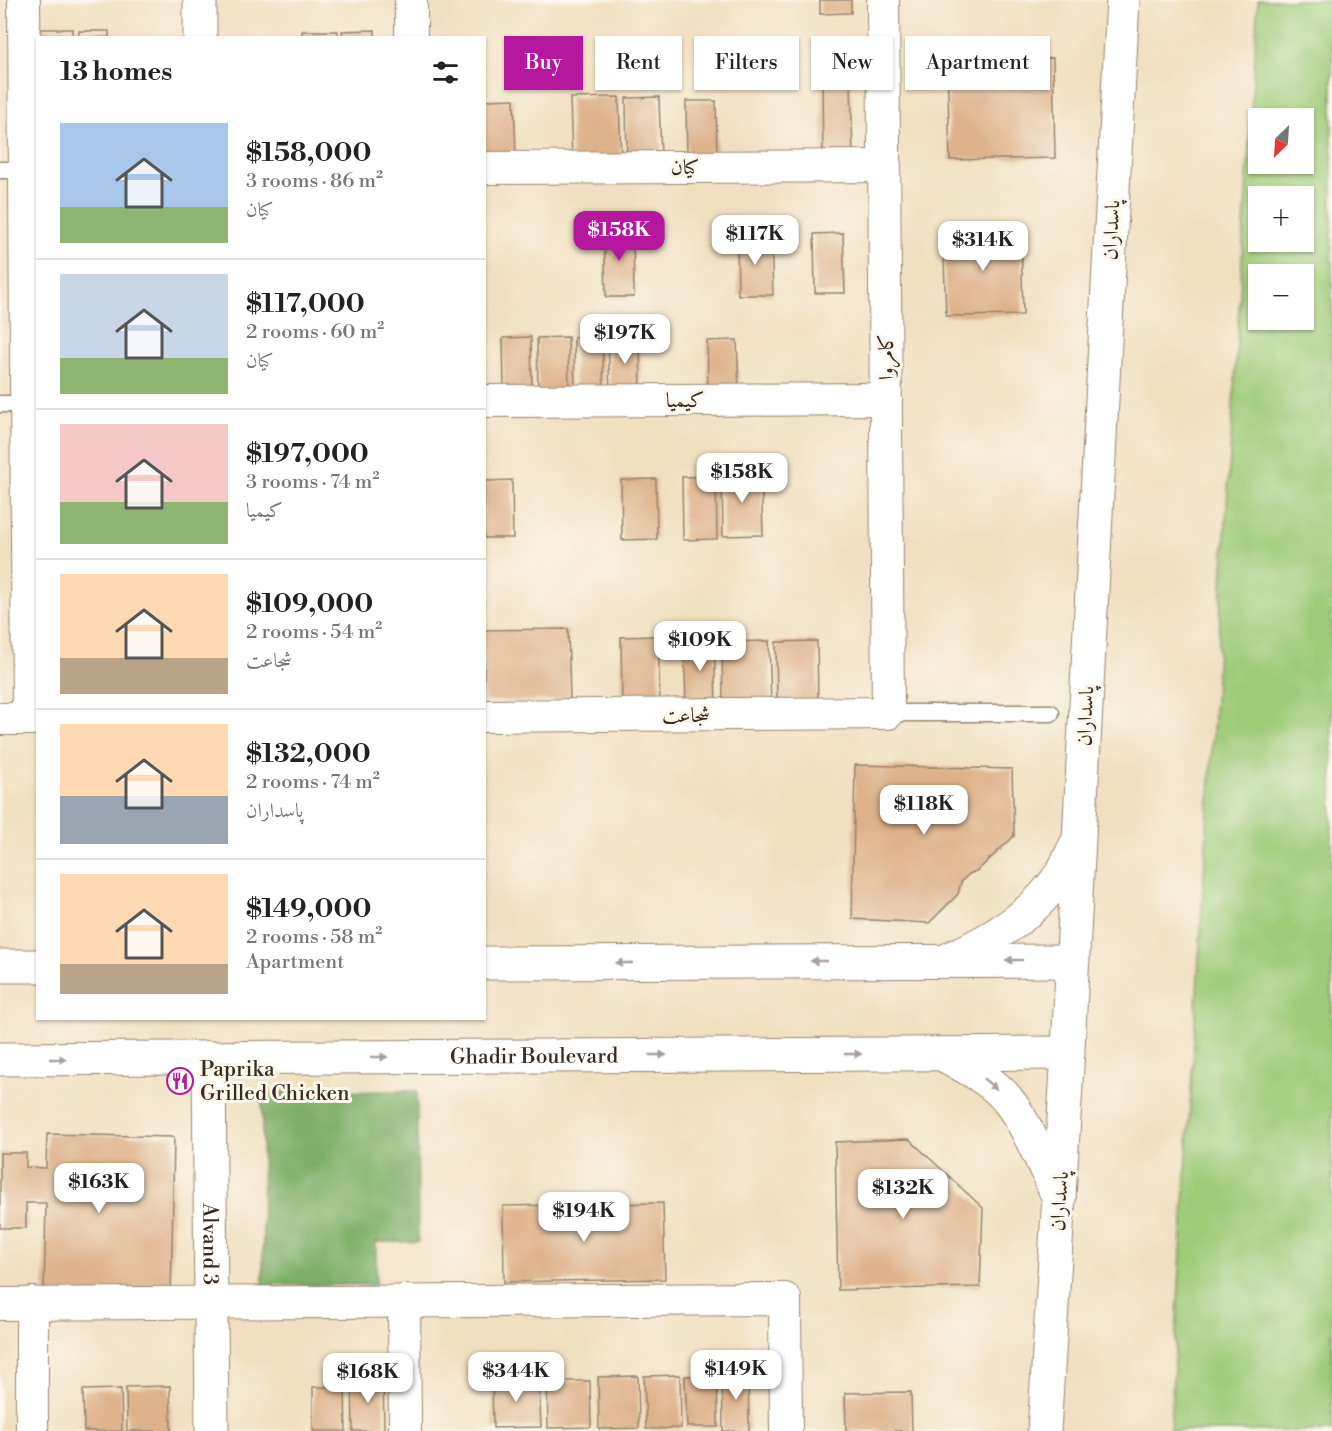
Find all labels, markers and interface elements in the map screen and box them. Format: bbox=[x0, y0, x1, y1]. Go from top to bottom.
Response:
chip: Buy bbox=[504, 36, 583, 90]
chip: Rent bbox=[595, 36, 682, 90]
chip: Filters bbox=[694, 36, 799, 90]
chip: New bbox=[811, 36, 893, 90]
chip: Apartment bbox=[905, 36, 1050, 90]
text: 13 homes bbox=[60, 56, 172, 88]
icon: filters bbox=[429, 56, 462, 89]
north arrow bbox=[1248, 108, 1314, 174]
map controls bbox=[1248, 108, 1314, 330]
text: $158,000 bbox=[246, 137, 371, 169]
icon: home bbox=[108, 147, 180, 219]
street label: کیان bbox=[671, 155, 699, 181]
text: 3 rooms · 86 m² bbox=[246, 169, 383, 194]
button: + bbox=[1248, 186, 1314, 252]
text: کیان bbox=[246, 198, 273, 223]
street label: پاسداران bbox=[1097, 198, 1128, 261]
pin: $158K bbox=[577, 211, 661, 262]
pin: $117K bbox=[713, 215, 797, 266]
text: $158K bbox=[588, 218, 650, 243]
pin: $314K bbox=[941, 221, 1025, 272]
text: $117K bbox=[726, 222, 784, 247]
text: $314K bbox=[952, 228, 1014, 253]
button: − bbox=[1248, 264, 1314, 330]
text: $117,000 bbox=[246, 288, 365, 320]
icon: home bbox=[108, 298, 180, 370]
pin: $197K bbox=[583, 314, 667, 365]
text: 2 rooms · 60 m² bbox=[246, 320, 384, 345]
text: $197K bbox=[594, 321, 656, 346]
street label: کامروا bbox=[874, 334, 901, 380]
text: کیان bbox=[246, 349, 273, 374]
street label: کیمیا bbox=[666, 388, 704, 414]
text: $197,000 bbox=[246, 438, 369, 470]
icon: home bbox=[108, 448, 180, 520]
pin: $158K bbox=[700, 453, 784, 504]
text: $158K bbox=[711, 460, 773, 485]
text: 3 rooms · 74 m² bbox=[246, 470, 379, 495]
text: کیمیا bbox=[246, 499, 283, 524]
text: $109,000 bbox=[246, 588, 373, 620]
icon: home bbox=[108, 598, 180, 670]
text: 2 rooms · 54 m² bbox=[246, 620, 382, 645]
pin: $109K bbox=[658, 621, 742, 672]
text: $109K bbox=[668, 628, 732, 653]
text: شجاعت bbox=[246, 649, 292, 674]
street label: پاسداران bbox=[1071, 684, 1102, 747]
street label: شجاعت bbox=[662, 703, 710, 729]
text: $132,000 bbox=[246, 738, 371, 770]
icon: home bbox=[108, 748, 180, 820]
text: 2 rooms · 74 m² bbox=[246, 770, 380, 795]
pin: $118K bbox=[882, 785, 966, 836]
text: $118K bbox=[894, 792, 954, 817]
text: پاسداران bbox=[246, 799, 303, 824]
text: $149,000 bbox=[246, 893, 371, 925]
icon: home bbox=[108, 898, 180, 970]
text: 2 rooms · 58 m² bbox=[246, 925, 382, 950]
text: Apartment bbox=[246, 950, 344, 975]
one-way arrow bbox=[1005, 955, 1024, 965]
one-way arrow bbox=[810, 956, 829, 966]
one-way arrow bbox=[615, 958, 634, 967]
street label: Ghadir Boulevard bbox=[450, 1044, 618, 1070]
one-way arrow bbox=[844, 1049, 863, 1059]
one-way arrow bbox=[649, 1050, 668, 1060]
one-way arrow bbox=[370, 1052, 389, 1062]
one-way arrow bbox=[49, 1054, 68, 1064]
place label: Paprika Grilled Chicken bbox=[200, 1057, 350, 1107]
restaurant icon: Paprika Grilled Chicken bbox=[165, 1066, 195, 1096]
one-way arrow bbox=[982, 1078, 997, 1090]
pin: $163K bbox=[57, 1163, 141, 1214]
pin: $132K bbox=[861, 1169, 945, 1220]
street label: پاسداران bbox=[1045, 1169, 1076, 1232]
text: $163K bbox=[68, 1170, 130, 1195]
text: $132K bbox=[872, 1176, 934, 1201]
pin: $194K bbox=[542, 1192, 626, 1243]
text: $194K bbox=[552, 1199, 616, 1224]
street label: Alvand 3 bbox=[196, 1202, 223, 1285]
pin: $149K bbox=[694, 1350, 778, 1401]
pin: $344K bbox=[474, 1352, 558, 1403]
pin: $168K bbox=[326, 1353, 410, 1404]
text: $149K bbox=[705, 1357, 767, 1382]
text: $344K bbox=[482, 1359, 550, 1384]
text: $168K bbox=[337, 1360, 399, 1385]

